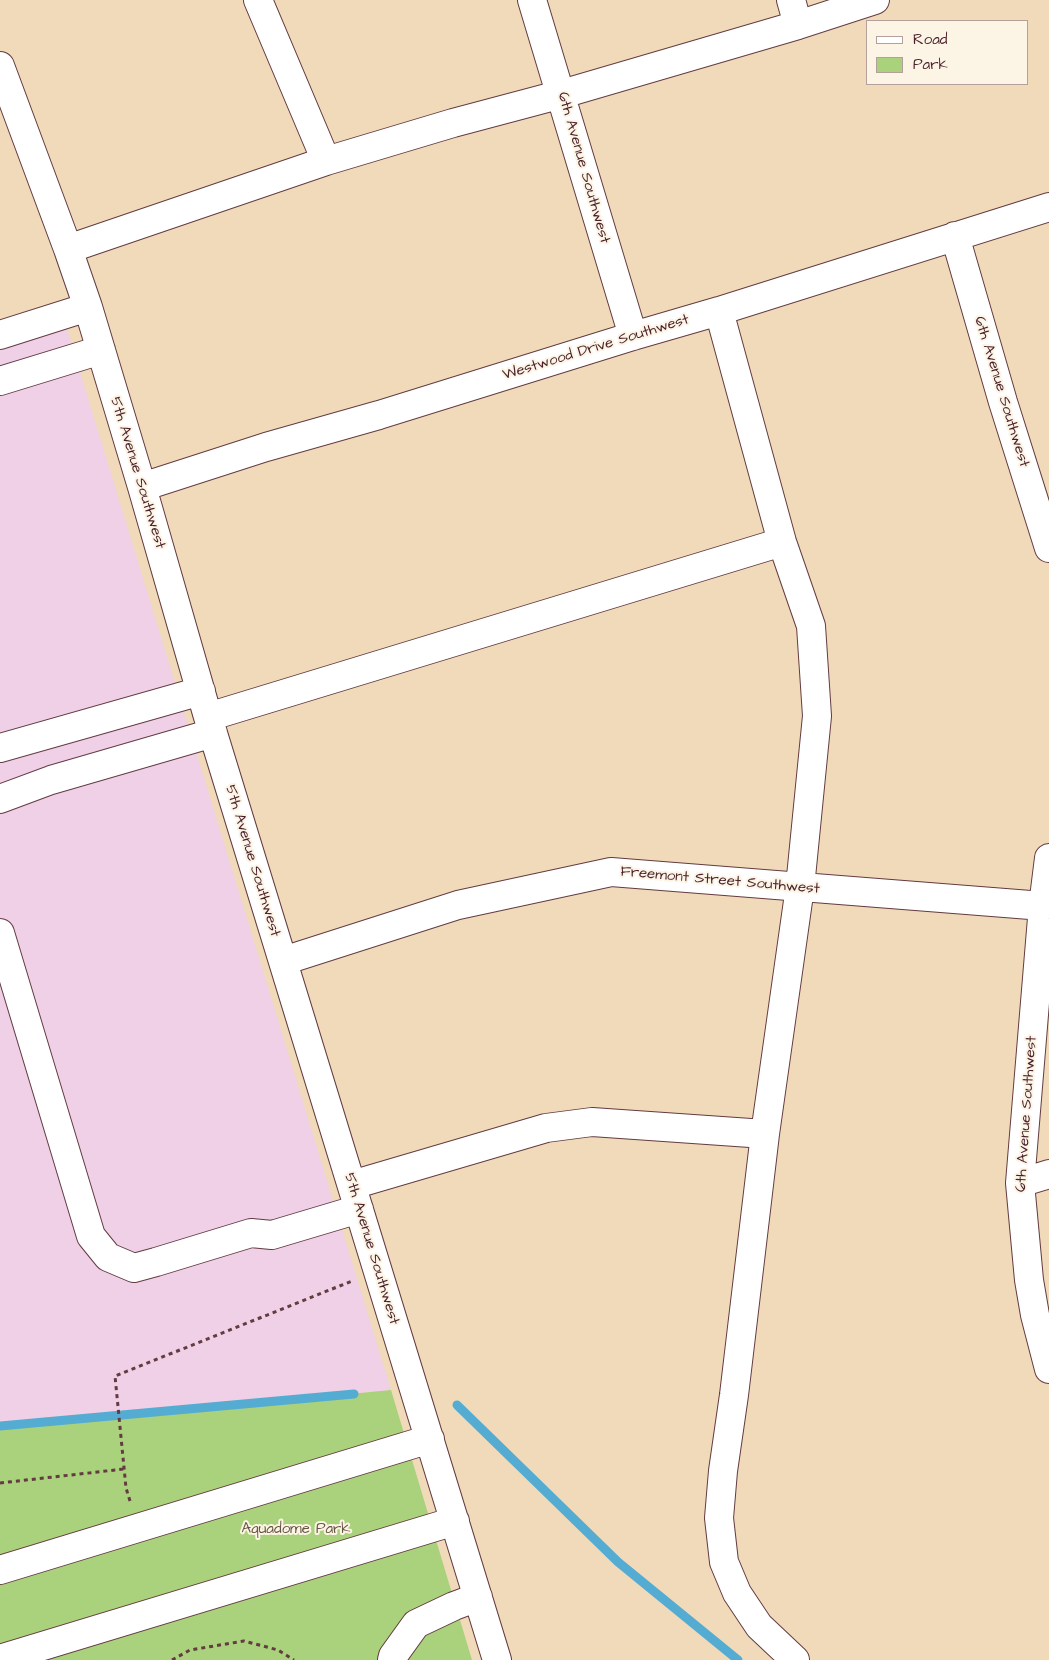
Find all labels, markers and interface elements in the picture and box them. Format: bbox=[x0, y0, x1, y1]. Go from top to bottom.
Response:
legend bbox=[866, 20, 1029, 85]
text: Road bbox=[913, 29, 947, 50]
text: Park bbox=[913, 54, 948, 75]
street label: 6th Avenue Southwest bbox=[553, 90, 613, 246]
street label: Westwood Drive Southwest bbox=[501, 311, 691, 385]
street label: 6th Avenue Southwest bbox=[969, 314, 1033, 470]
street label: 5th Avenue Southwest bbox=[105, 395, 169, 551]
street label: 5th Avenue Southwest bbox=[220, 783, 284, 939]
street label: Freemont Street Southwest bbox=[620, 863, 820, 899]
street label: 6th Avenue Southwest bbox=[1013, 1035, 1041, 1193]
street label: 5th Avenue Southwest bbox=[339, 1171, 403, 1327]
park label: Aquadome Park bbox=[241, 1521, 351, 1539]

